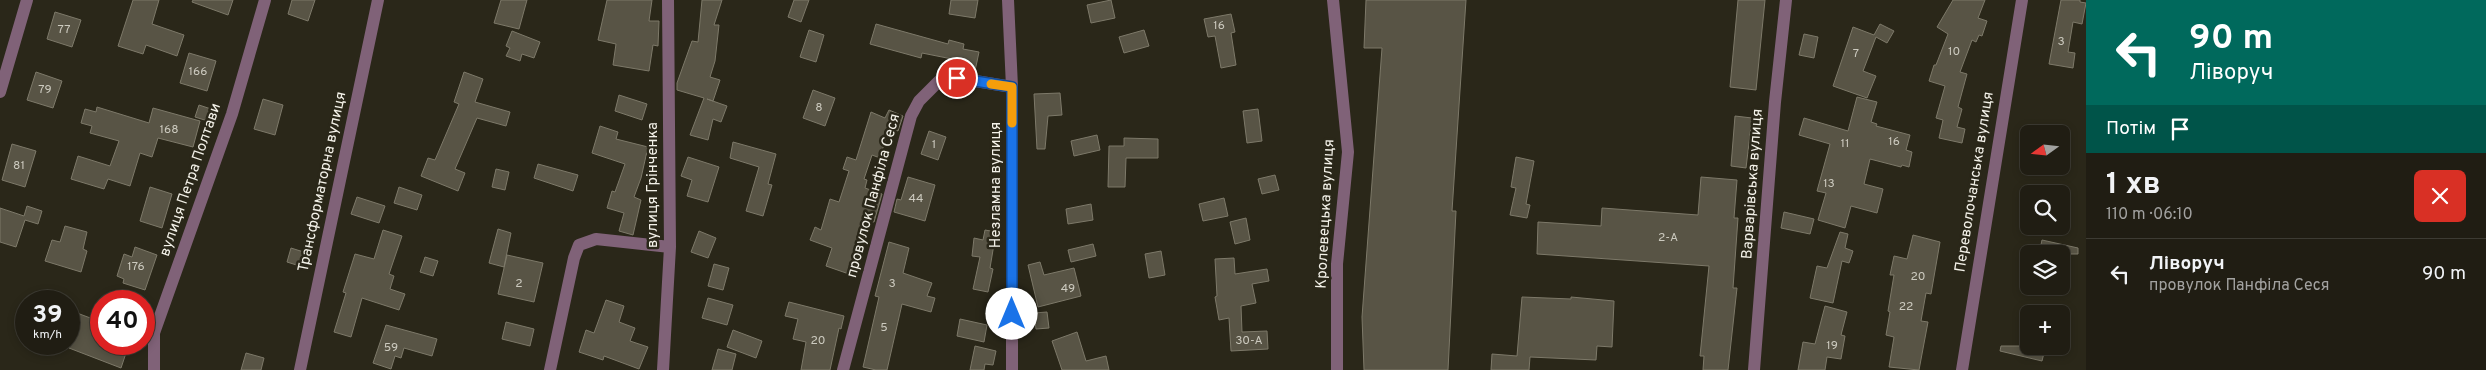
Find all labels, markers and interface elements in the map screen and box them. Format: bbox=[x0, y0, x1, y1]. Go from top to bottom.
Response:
text: 90 m bbox=[2189, 17, 2273, 61]
house number: 16 bbox=[1213, 18, 1225, 34]
icon: left bbox=[2106, 20, 2171, 85]
house number: 77 bbox=[58, 22, 70, 38]
house number: 3 bbox=[2057, 34, 2065, 50]
house number: 10 bbox=[1948, 44, 1960, 60]
house number: 7 bbox=[1853, 46, 1859, 62]
pin bbox=[936, 57, 978, 99]
text: Ліворуч bbox=[2189, 60, 2273, 87]
house number: 166 bbox=[189, 64, 207, 80]
icon: arrive bbox=[943, 64, 971, 92]
house number: 79 bbox=[38, 82, 52, 98]
street label: Трансформаторна вулиця bbox=[295, 90, 351, 274]
street label: Переволочанська вулиця bbox=[1951, 90, 1999, 274]
house number: 8 bbox=[815, 100, 823, 116]
street label: вулиця Петра Полтави bbox=[156, 101, 226, 259]
street label: Варварівська вулиця bbox=[1738, 108, 1768, 260]
street label: провулок Панфіла Сеся bbox=[843, 112, 905, 280]
icon: arrive bbox=[2166, 115, 2194, 143]
text: Потім bbox=[2106, 117, 2156, 141]
house number: 168 bbox=[160, 122, 178, 138]
street label: вулиця Грінченка bbox=[644, 122, 663, 248]
street label: Незламна вулиця bbox=[987, 122, 1006, 248]
north arrow bbox=[2020, 125, 2070, 175]
map controls bbox=[2020, 125, 2070, 355]
house number: 16 bbox=[1888, 134, 1900, 150]
house number: 11 bbox=[1841, 136, 1849, 152]
house number: 1 bbox=[932, 137, 936, 153]
street label: Кролевецька вулиця bbox=[1313, 139, 1339, 289]
house number: 81 bbox=[13, 158, 25, 174]
text: 1 хв bbox=[2106, 167, 2161, 204]
button: close bbox=[2414, 170, 2466, 222]
house number: 13 bbox=[1823, 176, 1835, 192]
button: search bbox=[2020, 185, 2070, 235]
house number: 44 bbox=[909, 191, 923, 207]
text: 110 m · 06:10 bbox=[2106, 205, 2193, 225]
house number: 2-А bbox=[1658, 230, 1678, 246]
button: layers bbox=[2020, 245, 2070, 295]
text: Ліворуч bbox=[2149, 252, 2225, 276]
house number: 176 bbox=[127, 259, 145, 275]
icon: left bbox=[2106, 260, 2134, 288]
text: 90 m bbox=[2422, 262, 2466, 286]
house number: 20 bbox=[1910, 269, 1926, 285]
house number: 2 bbox=[515, 276, 523, 292]
house number: 3 bbox=[888, 276, 896, 292]
text: провулок Панфіла Сеся bbox=[2149, 276, 2329, 296]
house number: 49 bbox=[1061, 281, 1075, 297]
position arrow bbox=[985, 287, 1037, 339]
speed limit sign: 40 bbox=[90, 290, 155, 355]
house number: 22 bbox=[1899, 299, 1913, 315]
text: 39 bbox=[32, 300, 63, 332]
button: + bbox=[2020, 305, 2070, 355]
house number: 5 bbox=[880, 320, 888, 336]
text: km/h bbox=[33, 327, 62, 343]
house number: 20 bbox=[810, 333, 826, 349]
house number: 30-А bbox=[1235, 333, 1263, 349]
house number: 19 bbox=[1826, 338, 1838, 354]
house number: 59 bbox=[384, 340, 398, 356]

